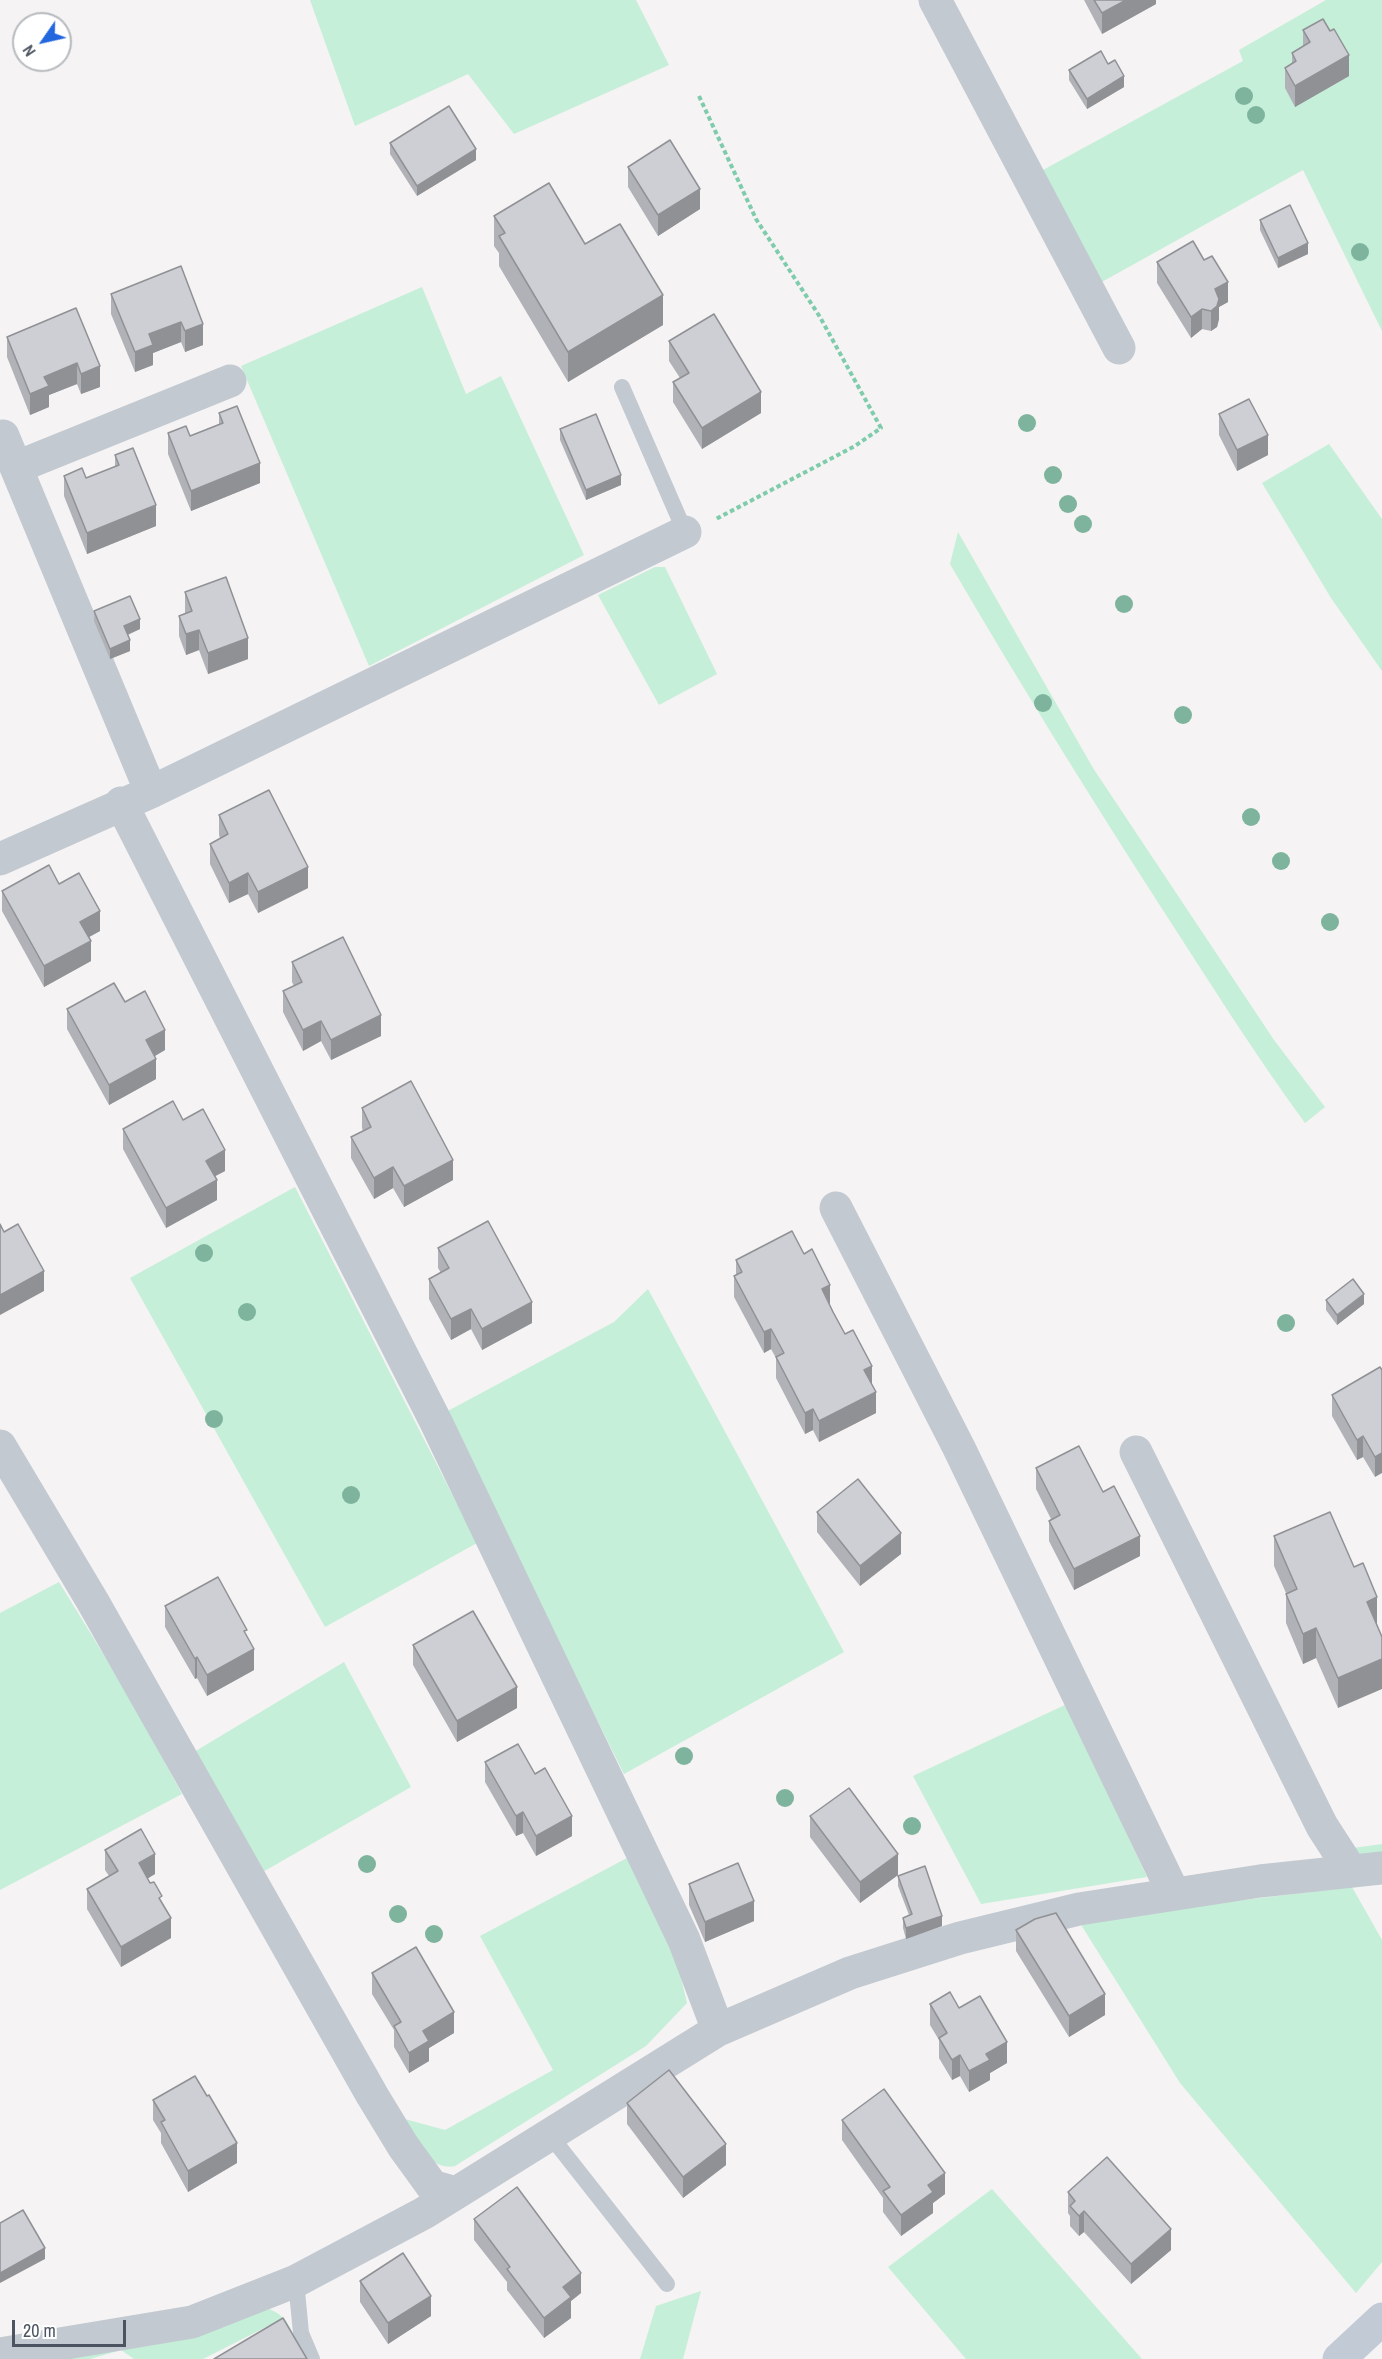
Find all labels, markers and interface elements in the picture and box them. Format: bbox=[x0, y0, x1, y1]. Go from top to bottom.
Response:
north arrow bbox=[12, 12, 72, 72]
text: N bbox=[17, 41, 41, 61]
scale bar bbox=[15, 2308, 129, 2346]
text: 20 m bbox=[23, 2318, 56, 2343]

